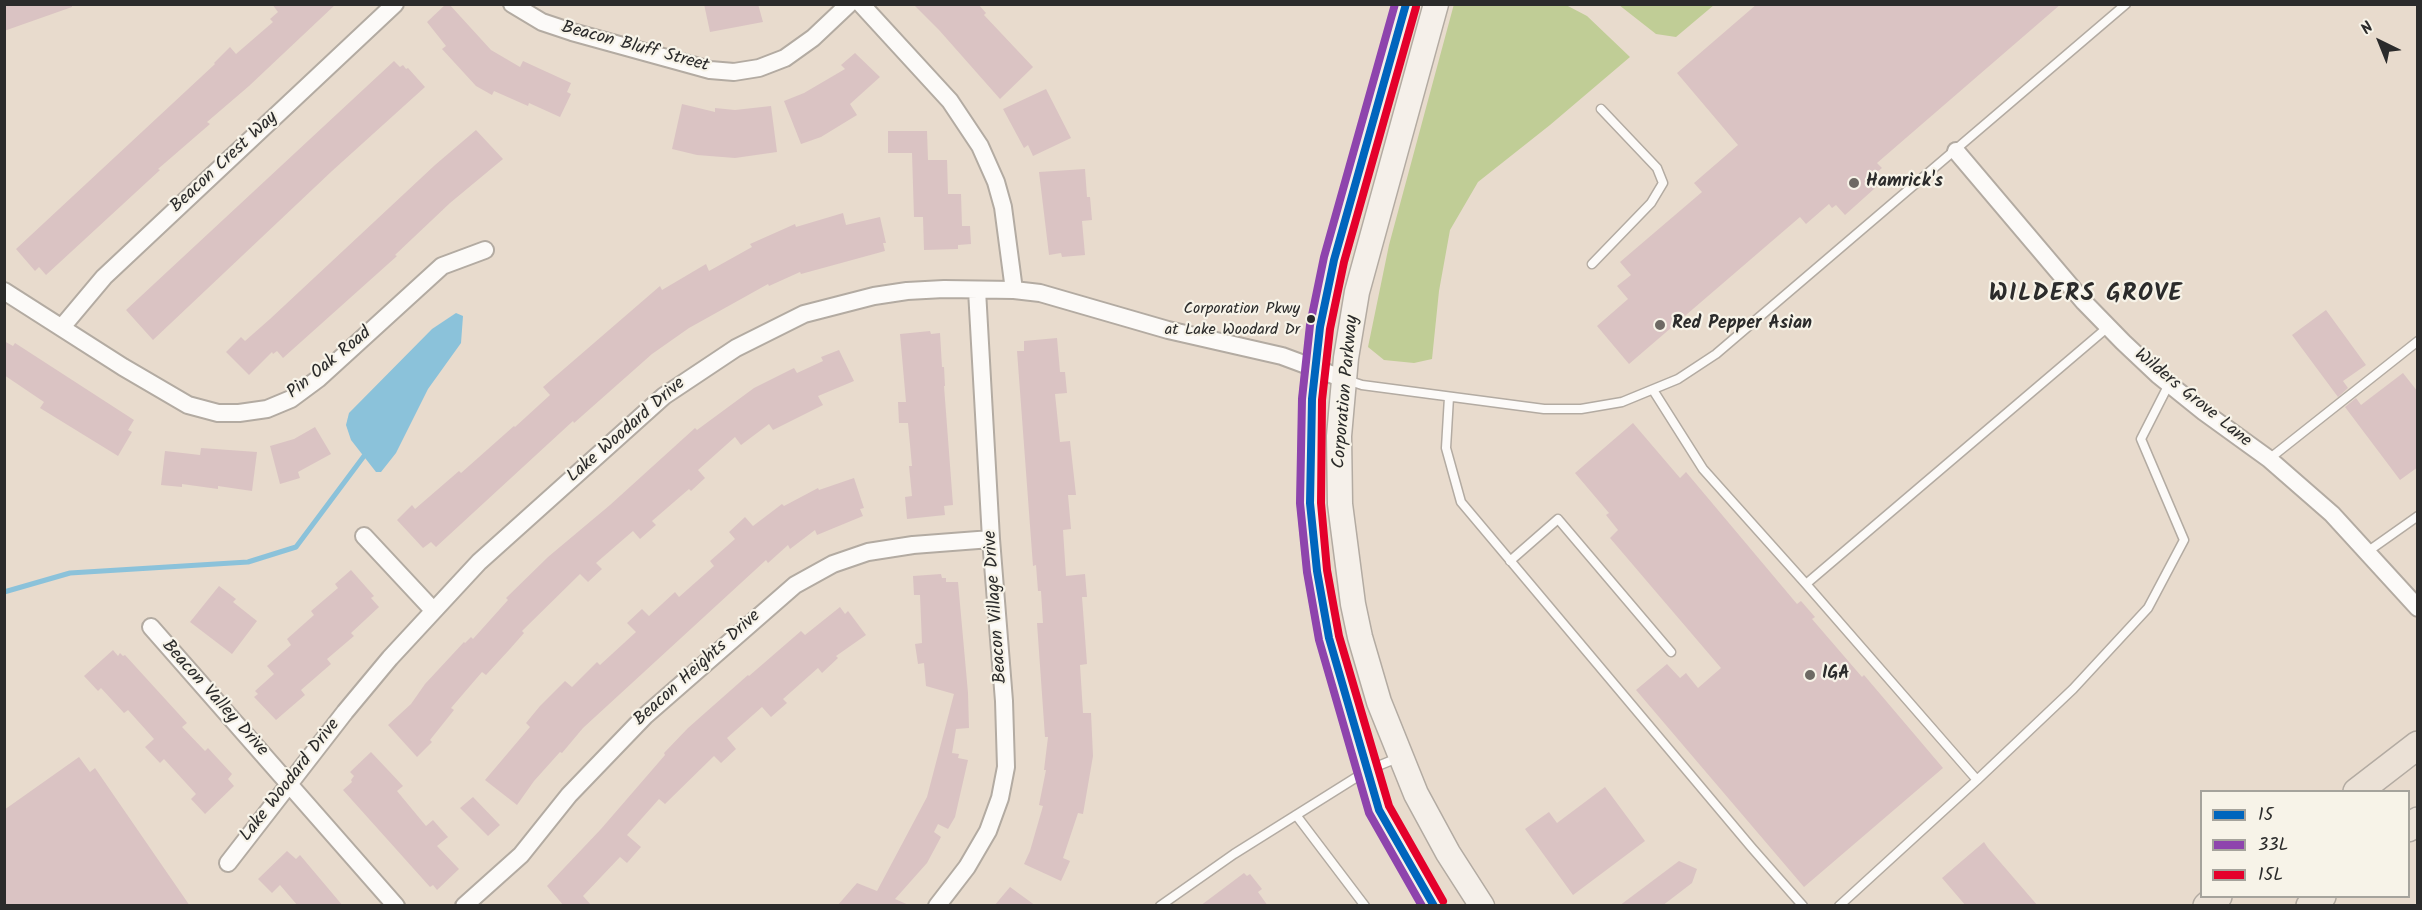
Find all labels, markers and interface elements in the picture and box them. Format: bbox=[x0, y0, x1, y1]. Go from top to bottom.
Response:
north arrow bbox=[2350, 12, 2410, 72]
text: N bbox=[2355, 16, 2380, 41]
street label: Beacon Bluff Street bbox=[559, 18, 711, 78]
street label: Beacon Crest Way bbox=[167, 108, 283, 218]
place label: Hamrick's bbox=[1866, 172, 1943, 194]
marker: Hamrick's bbox=[1847, 176, 1861, 190]
district label: WILDERS GROVE bbox=[1989, 282, 2183, 310]
place label: Corporation Pkwy at Lake Woodard Dr bbox=[1165, 300, 1300, 338]
marker: Corporation Pkwy at Lake Woodard Dr bbox=[1305, 313, 1317, 325]
street label: Corporation Parkway bbox=[1330, 314, 1364, 470]
place label: Red Pepper Asian bbox=[1672, 314, 1812, 336]
marker: Red Pepper Asian bbox=[1653, 318, 1667, 332]
street label: Pin Oak Road bbox=[284, 323, 376, 405]
street label: Wilders Grove Lane bbox=[2129, 345, 2255, 453]
street label: Lake Woodard Drive bbox=[563, 374, 691, 488]
street label: Beacon Village Drive bbox=[981, 530, 1013, 684]
street label: Beacon Heights Drive bbox=[630, 606, 766, 732]
street label: Beacon Valley Drive bbox=[156, 636, 272, 762]
place label: IGA bbox=[1822, 664, 1850, 686]
marker: IGA bbox=[1803, 668, 1817, 682]
street label: Lake Woodard Drive bbox=[236, 715, 346, 847]
legend bbox=[2200, 790, 2410, 898]
text: 15 bbox=[2258, 801, 2273, 830]
text: 33L bbox=[2258, 831, 2288, 860]
text: 15L bbox=[2258, 861, 2283, 890]

